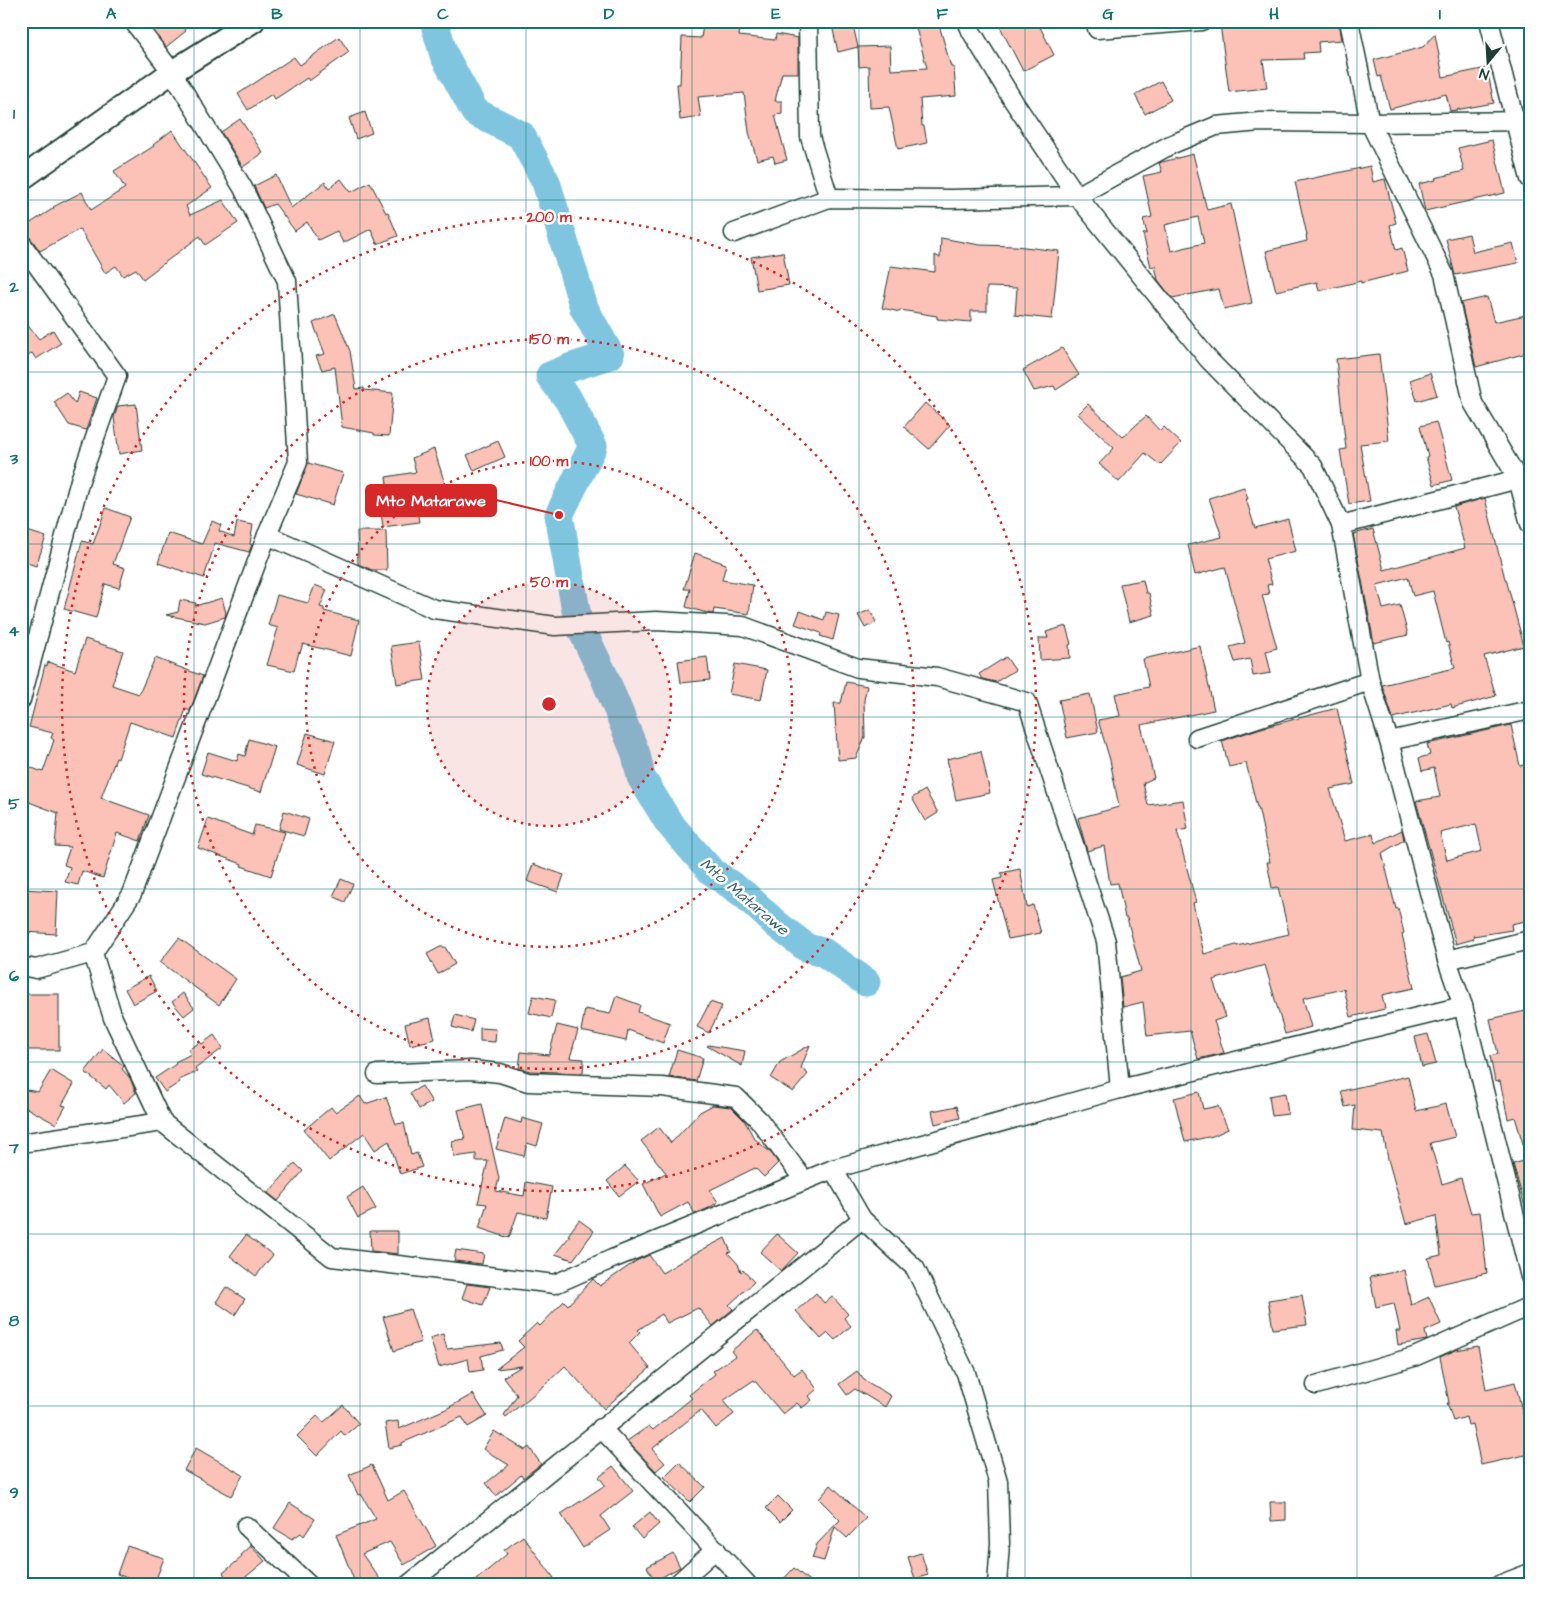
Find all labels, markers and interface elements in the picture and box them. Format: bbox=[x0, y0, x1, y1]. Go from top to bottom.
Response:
text: A bbox=[106, 3, 117, 25]
text: B bbox=[271, 3, 283, 25]
text: C bbox=[437, 3, 449, 25]
text: D bbox=[604, 3, 615, 25]
text: E bbox=[771, 3, 781, 25]
text: F bbox=[936, 3, 948, 25]
text: G bbox=[1102, 3, 1114, 25]
text: H bbox=[1269, 3, 1279, 25]
text: I bbox=[1439, 3, 1441, 25]
north arrow bbox=[1464, 38, 1514, 88]
text: N bbox=[1477, 62, 1492, 84]
text: 1 bbox=[13, 103, 16, 125]
text: 200 m bbox=[525, 207, 572, 228]
text: 2 bbox=[8, 276, 19, 298]
text: 150 m bbox=[529, 329, 569, 350]
text: 3 bbox=[9, 448, 19, 470]
text: 100 m bbox=[530, 451, 569, 472]
callout: Mto Matarawe bbox=[366, 485, 496, 516]
text: Mto Matarawe bbox=[376, 490, 486, 512]
text: 50 m bbox=[530, 572, 568, 593]
text: 4 bbox=[9, 620, 20, 642]
centre of rings bbox=[540, 695, 558, 713]
text: 5 bbox=[8, 793, 20, 815]
water label: Mto Matarawe bbox=[695, 853, 794, 941]
text: 6 bbox=[9, 965, 19, 987]
text: 7 bbox=[8, 1137, 19, 1159]
text: 8 bbox=[9, 1310, 20, 1332]
text: 9 bbox=[9, 1482, 19, 1504]

